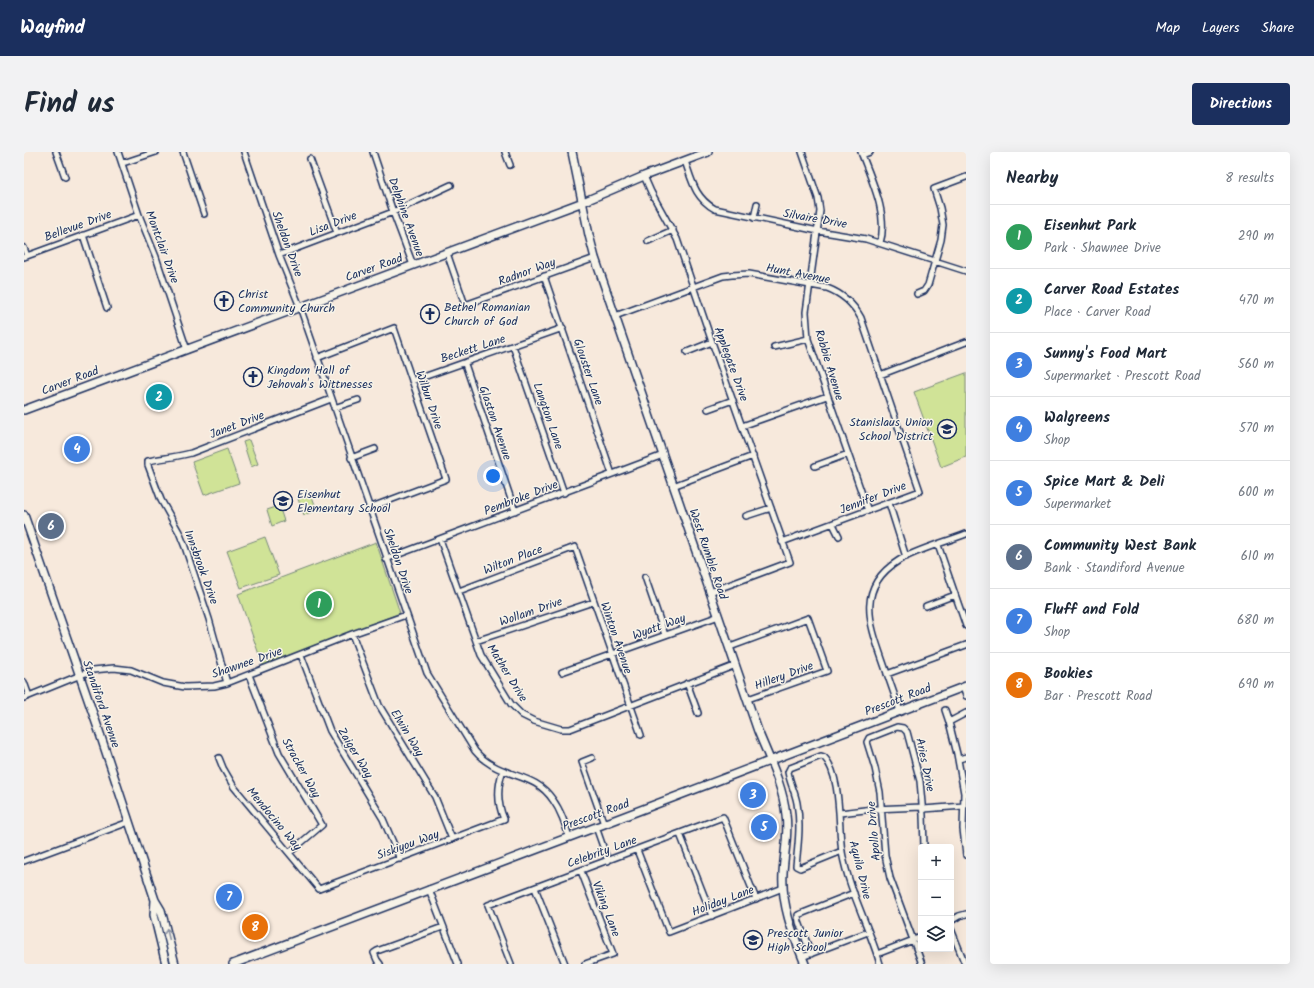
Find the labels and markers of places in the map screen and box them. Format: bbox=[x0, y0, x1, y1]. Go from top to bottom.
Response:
place label: Christ Community Church bbox=[238, 285, 335, 318]
church icon: Christ Community Church bbox=[213, 290, 235, 312]
place label: Bethel Romanian Church of God bbox=[444, 298, 530, 331]
church icon: Bethel Romanian Church of God bbox=[419, 303, 441, 325]
place label: Kingdom Hall of Jehovah's Wittnesses bbox=[267, 361, 373, 394]
church icon: Kingdom Hall of Jehovah's Wittnesses bbox=[242, 366, 264, 388]
pin: 2 bbox=[146, 382, 172, 412]
place label: Stanislaus Union School District bbox=[849, 413, 933, 446]
school or university icon: Stanislaus Union School District bbox=[936, 418, 958, 440]
pin: 4 bbox=[64, 434, 90, 464]
place label: Eisenhut Elementary School bbox=[297, 485, 390, 518]
school or university icon: Eisenhut Elementary School bbox=[272, 490, 294, 512]
pin: 6 bbox=[38, 511, 64, 541]
pin: 1 bbox=[306, 589, 332, 619]
pin: 3 bbox=[740, 780, 766, 810]
pin: 5 bbox=[751, 812, 777, 842]
pin: 7 bbox=[216, 882, 242, 912]
pin: 8 bbox=[242, 912, 268, 942]
place label: Prescott Junior High School bbox=[767, 924, 844, 957]
school or university icon: Prescott Junior High School bbox=[742, 929, 764, 951]

